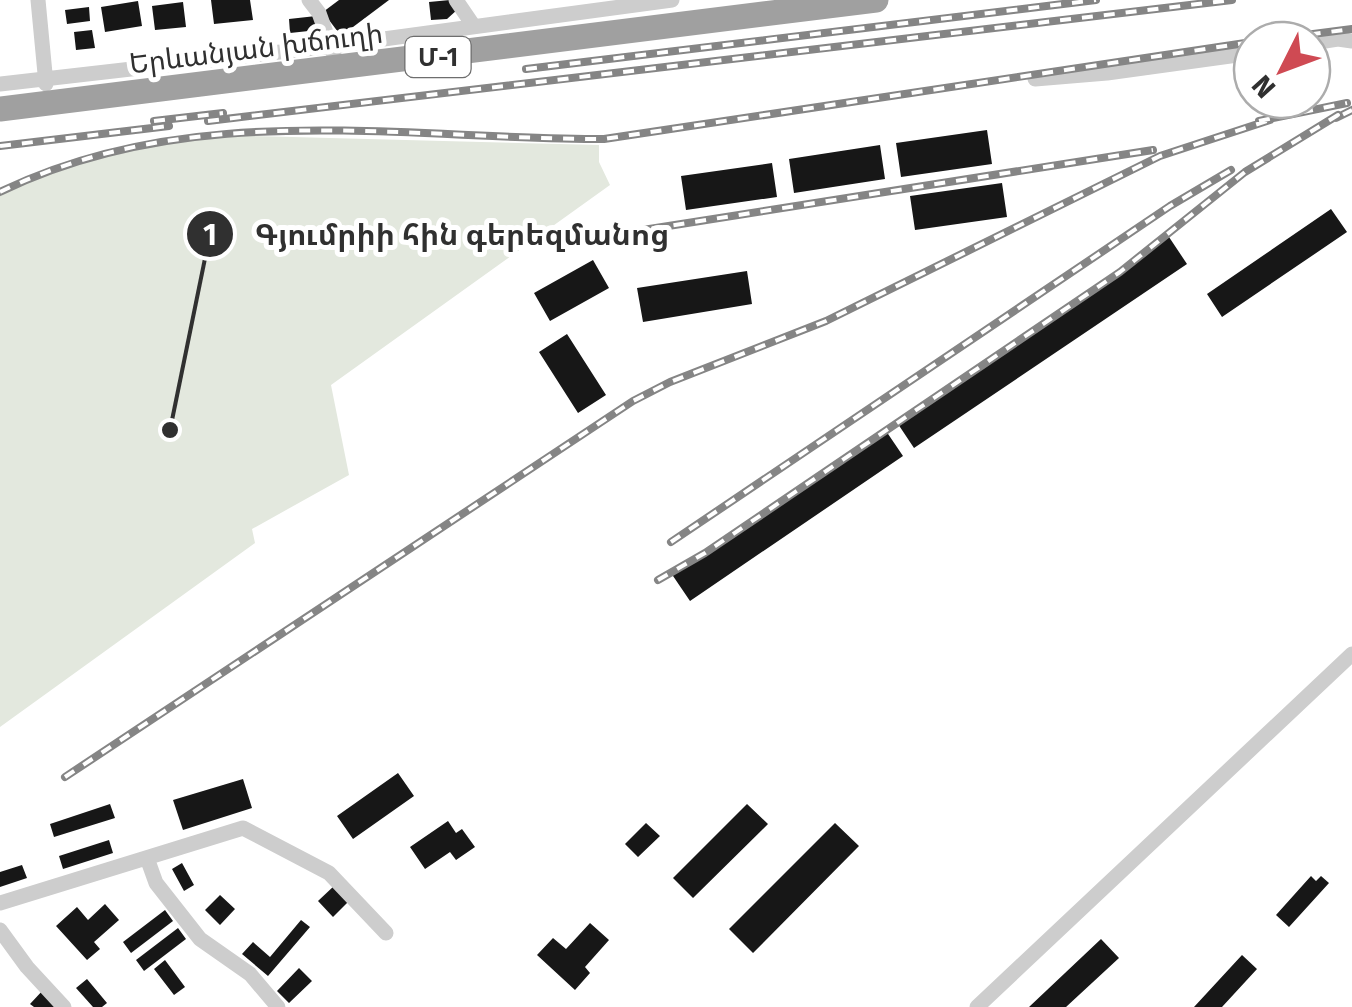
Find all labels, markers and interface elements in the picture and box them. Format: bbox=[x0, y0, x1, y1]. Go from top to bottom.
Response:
street label: Երևանյան խճուղի bbox=[127, 17, 385, 80]
north arrow bbox=[1232, 20, 1332, 120]
road number: Մ-1 bbox=[406, 37, 470, 77]
text: N bbox=[1245, 68, 1282, 104]
callout: Գյումրիի հին գերեզմանոց bbox=[185, 204, 689, 264]
text: 1 bbox=[203, 217, 217, 253]
text: Գյումրիի հին գերեզմանոց bbox=[255, 217, 669, 253]

